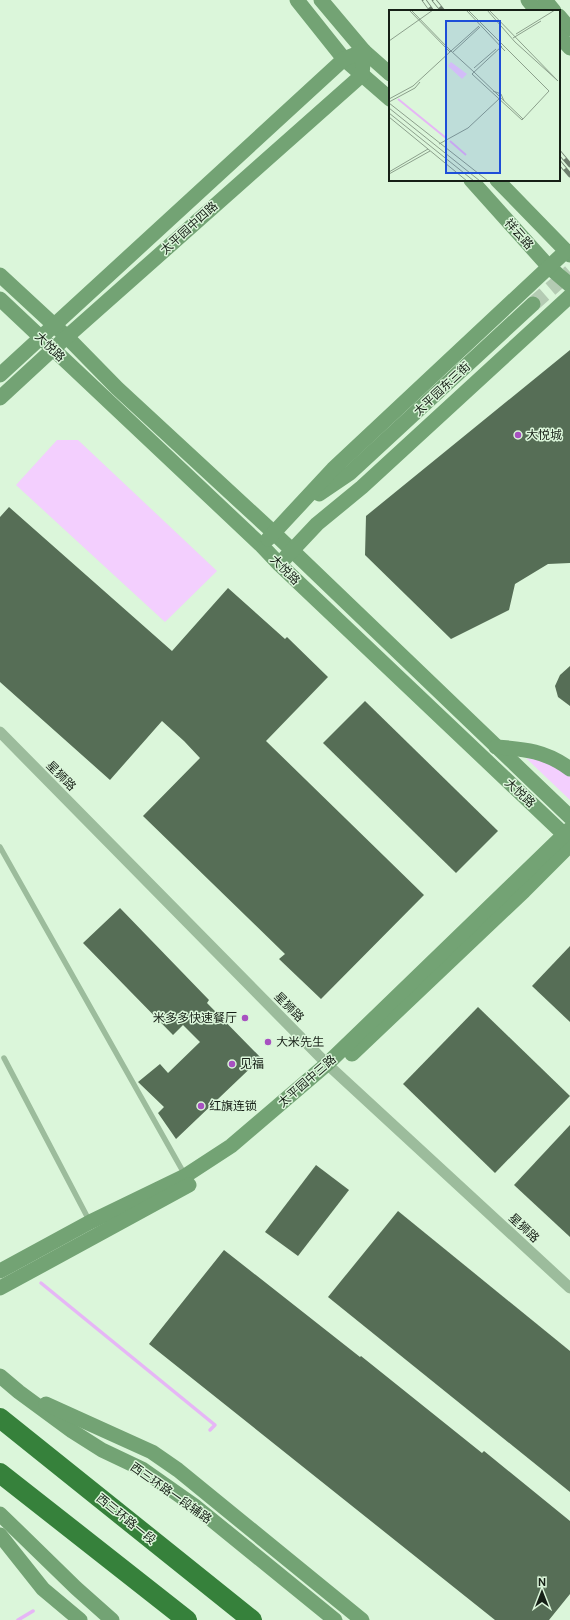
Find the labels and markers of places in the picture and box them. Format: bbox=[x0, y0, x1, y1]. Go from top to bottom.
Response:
place label: 大悦城 bbox=[526, 427, 562, 443]
marker: 大悦城 bbox=[513, 430, 523, 440]
place label: 米多多快速餐厅 bbox=[153, 1010, 237, 1026]
marker: 米多多快速餐厅 bbox=[240, 1013, 250, 1023]
place label: 大米先生 bbox=[276, 1034, 324, 1050]
marker: 大米先生 bbox=[263, 1037, 273, 1047]
place label: 见福 bbox=[240, 1056, 264, 1072]
marker: 见福 bbox=[227, 1059, 237, 1069]
place label: 红旗连锁 bbox=[209, 1098, 257, 1114]
marker: 红旗连锁 bbox=[196, 1101, 206, 1111]

